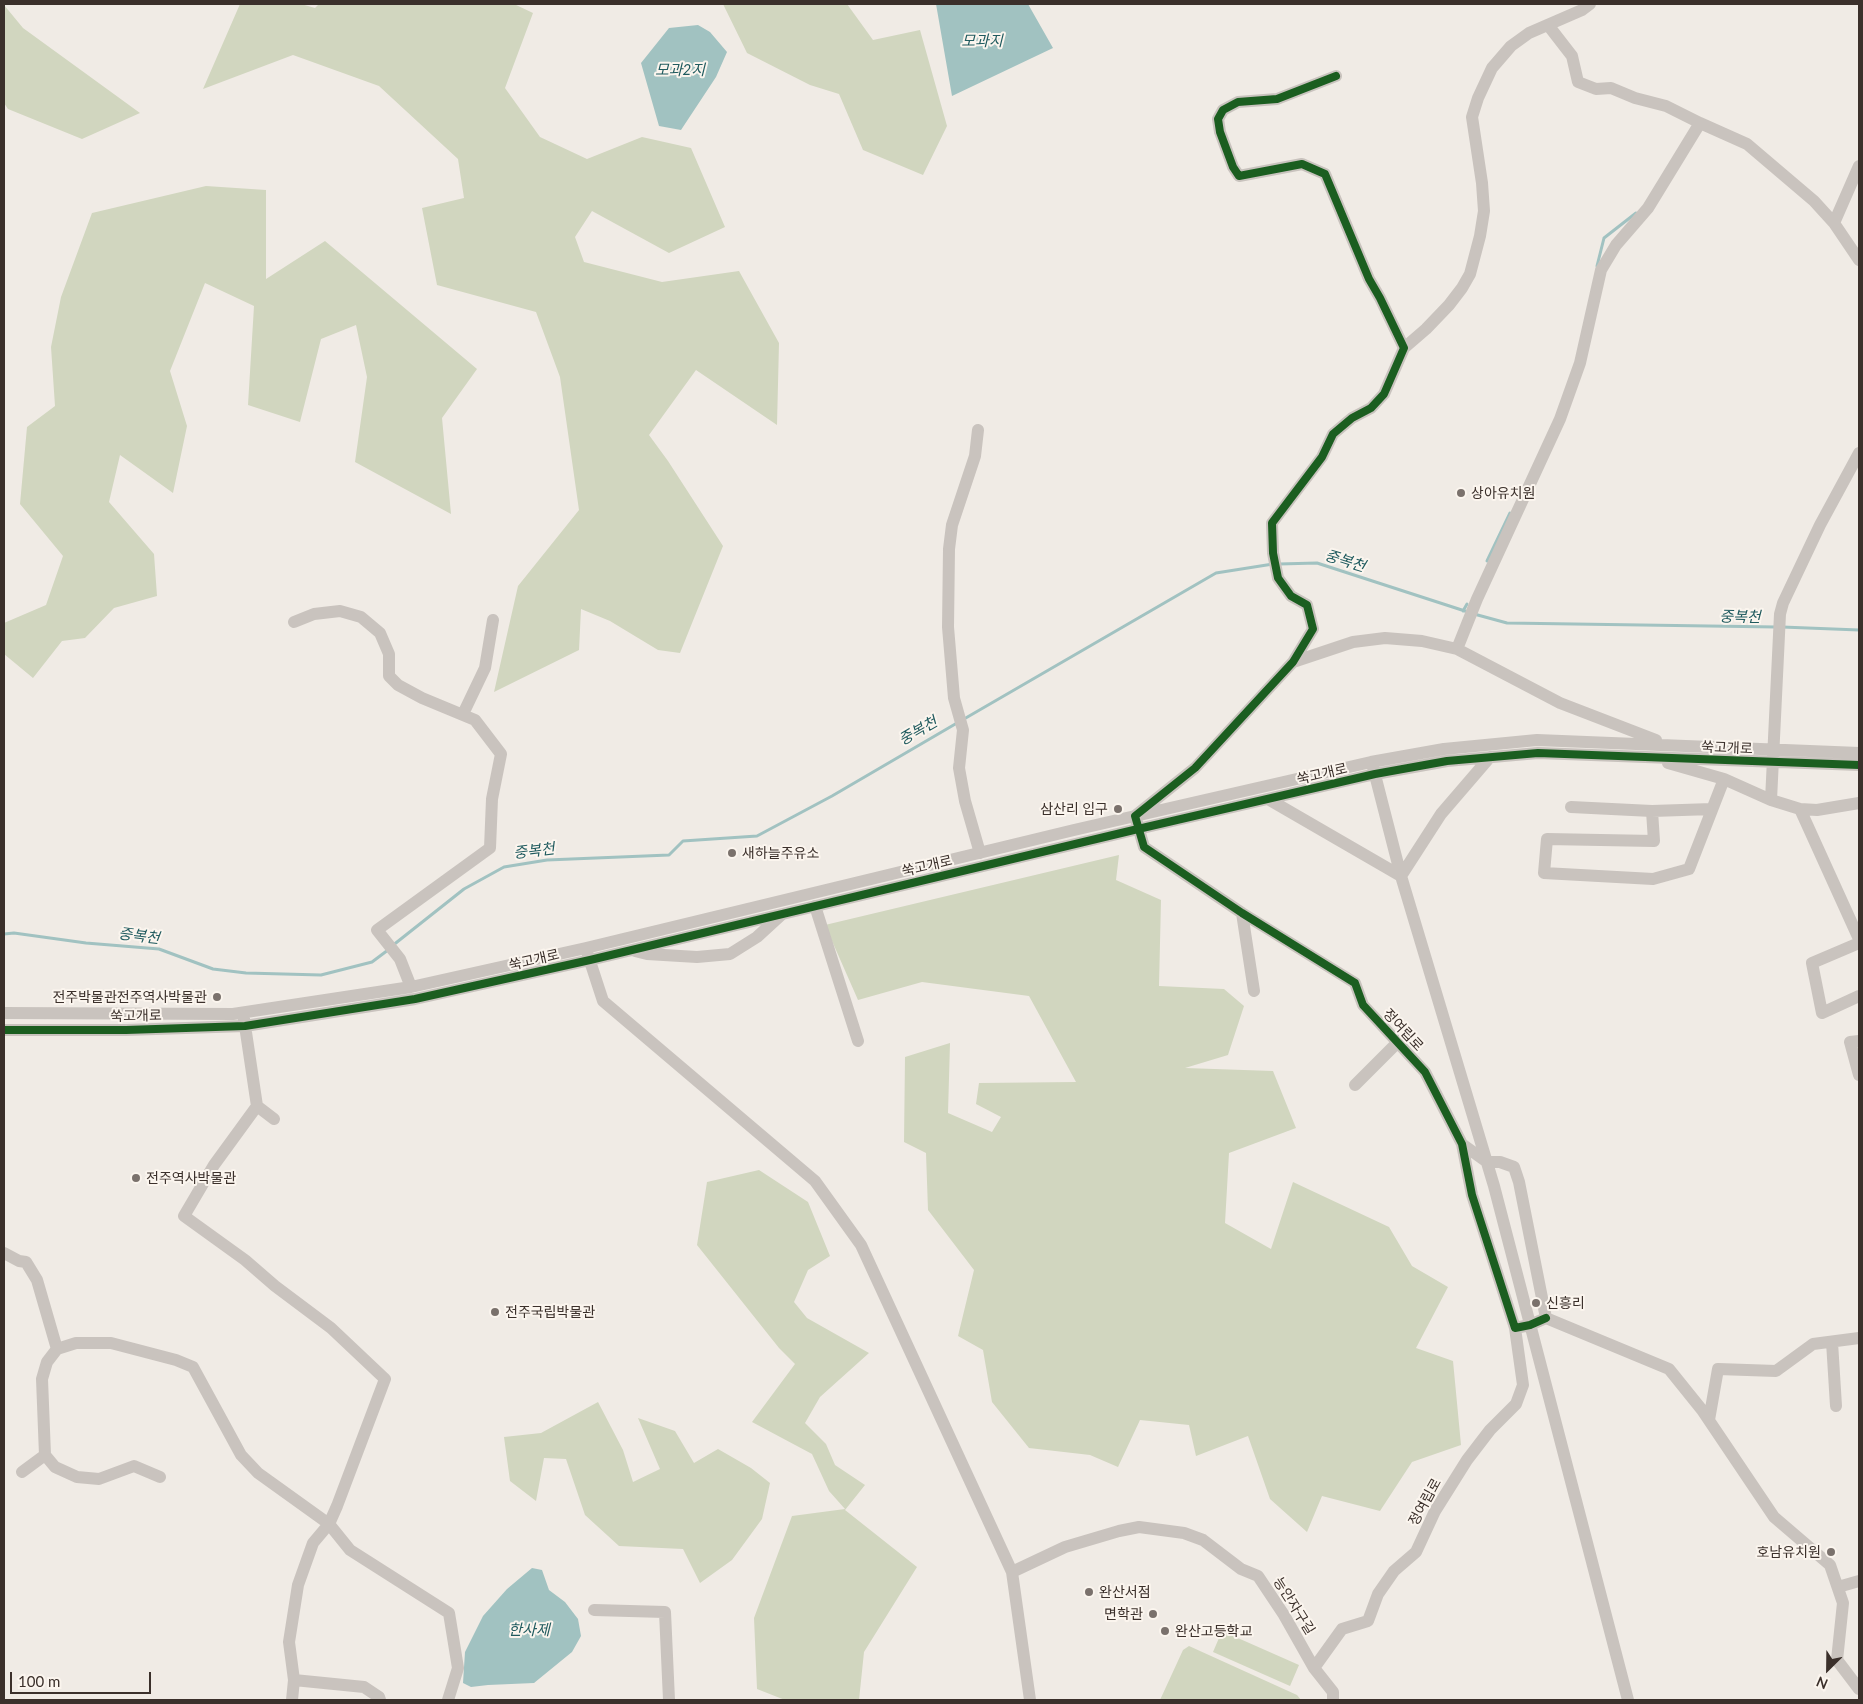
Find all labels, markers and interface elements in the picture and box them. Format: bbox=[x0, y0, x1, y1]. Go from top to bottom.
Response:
water label: 모과지 bbox=[961, 32, 1003, 50]
water label: 모과2지 bbox=[655, 61, 705, 79]
place label: 상아유치원 bbox=[1471, 485, 1535, 501]
marker: 상아유치원 bbox=[1455, 487, 1467, 499]
water label: 중복천 bbox=[1323, 546, 1367, 576]
water label: 중복천 bbox=[1719, 608, 1761, 626]
water label: 중복천 bbox=[896, 713, 940, 749]
street label: 쑥고개로 bbox=[1701, 739, 1753, 757]
street label: 쑥고개로 bbox=[1295, 760, 1349, 788]
place label: 삼산리 입구 bbox=[1040, 801, 1108, 817]
marker: 삼산리 입구 bbox=[1112, 803, 1124, 815]
water label: 중복천 bbox=[512, 840, 556, 862]
place label: 새하늘주유소 bbox=[742, 845, 819, 861]
marker: 새하늘주유소 bbox=[726, 847, 738, 859]
street label: 쑥고개로 bbox=[900, 852, 954, 880]
water label: 중복천 bbox=[117, 925, 161, 947]
street label: 쑥고개로 bbox=[507, 946, 561, 974]
place label: 전주박물관전주역사박물관 bbox=[52, 989, 207, 1005]
marker: 전주박물관전주역사박물관 bbox=[211, 991, 223, 1003]
street label: 정여립로 bbox=[1379, 1005, 1427, 1055]
street label: 쑥고개로 bbox=[110, 1007, 162, 1025]
place label: 전주역사박물관 bbox=[146, 1170, 236, 1186]
marker: 전주역사박물관 bbox=[130, 1172, 142, 1184]
place label: 신흥리 bbox=[1546, 1295, 1585, 1311]
marker: 신흥리 bbox=[1530, 1297, 1542, 1309]
place label: 전주국립박물관 bbox=[505, 1304, 595, 1320]
marker: 전주국립박물관 bbox=[489, 1306, 501, 1318]
street label: 정여립로 bbox=[1405, 1475, 1445, 1529]
place label: 호남유치원 bbox=[1757, 1544, 1821, 1560]
marker: 호남유치원 bbox=[1825, 1546, 1837, 1558]
street label: 능안자구길 bbox=[1270, 1574, 1318, 1638]
place label: 완산서점 bbox=[1099, 1584, 1151, 1600]
marker: 완산서점 bbox=[1083, 1586, 1095, 1598]
place label: 면학관 bbox=[1104, 1606, 1143, 1622]
marker: 면학관 bbox=[1147, 1608, 1159, 1620]
water label: 한사제 bbox=[508, 1621, 550, 1639]
place label: 완산고등학교 bbox=[1175, 1623, 1252, 1639]
marker: 완산고등학교 bbox=[1159, 1625, 1171, 1637]
north arrow bbox=[1803, 1644, 1853, 1694]
scale bar bbox=[12, 1662, 154, 1694]
text: 100 m bbox=[18, 1672, 60, 1690]
text: N bbox=[1814, 1673, 1830, 1693]

